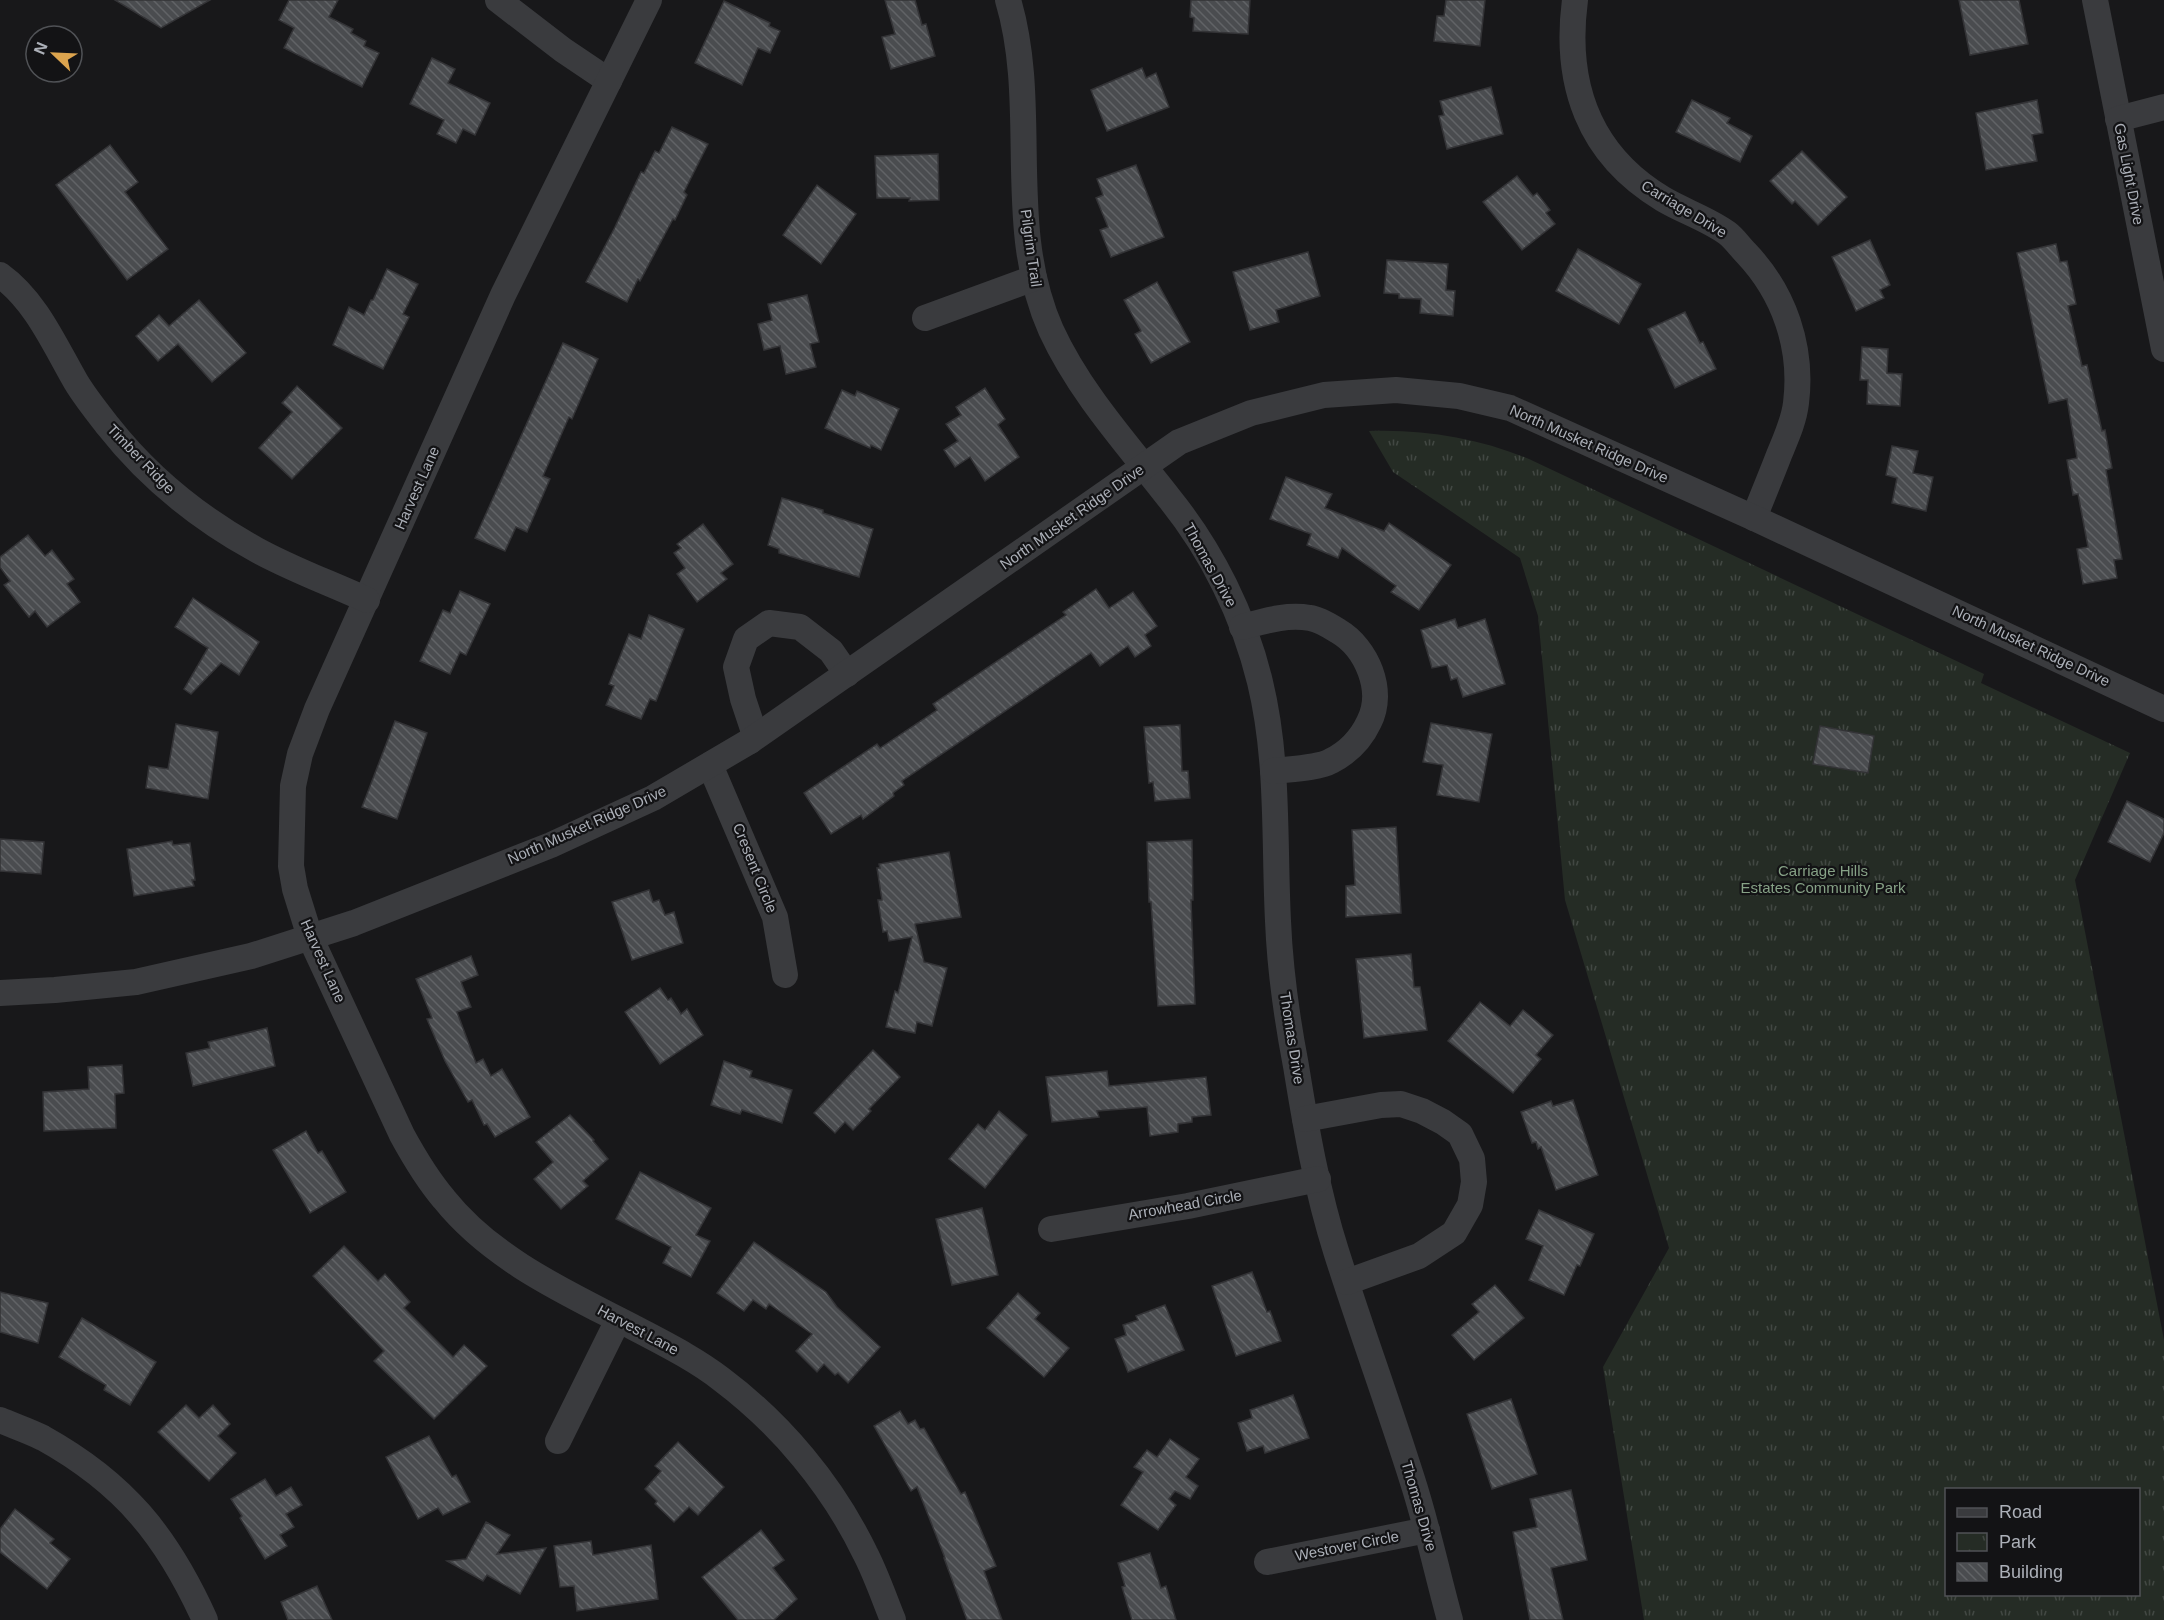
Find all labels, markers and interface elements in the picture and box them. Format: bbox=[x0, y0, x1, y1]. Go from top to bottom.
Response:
north arrow bbox=[24, 24, 84, 84]
text: N bbox=[31, 40, 51, 57]
street label: Gas Light Drive bbox=[2111, 122, 2148, 226]
street label: Carriage Drive bbox=[1638, 176, 1730, 241]
street label: Pilgrim Trail bbox=[1018, 208, 1045, 288]
street label: North Musket Ridge Drive bbox=[1507, 401, 1671, 486]
street label: Timber Ridge bbox=[104, 421, 179, 497]
street label: Harvest Lane bbox=[391, 444, 442, 532]
street label: North Musket Ridge Drive bbox=[996, 460, 1147, 573]
street label: Thomas Drive bbox=[1180, 520, 1241, 610]
street label: North Musket Ridge Drive bbox=[1950, 602, 2113, 690]
street label: North Musket Ridge Drive bbox=[505, 782, 669, 867]
street label: Cresent Circle bbox=[730, 821, 781, 915]
park label: Carriage Hills Estates Community Park bbox=[1740, 862, 1906, 896]
street label: Harvest Lane bbox=[298, 917, 349, 1005]
street label: Thomas Drive bbox=[1277, 990, 1308, 1085]
street label: Arrowhead Circle bbox=[1127, 1186, 1243, 1223]
street label: Harvest Lane bbox=[595, 1301, 682, 1358]
street label: Thomas Drive bbox=[1398, 1459, 1441, 1553]
legend bbox=[1945, 1488, 2140, 1596]
text: Road bbox=[1999, 1502, 2042, 1522]
street label: Westover Circle bbox=[1293, 1527, 1400, 1564]
text: Park bbox=[1999, 1532, 2037, 1552]
text: Building bbox=[1999, 1562, 2063, 1582]

